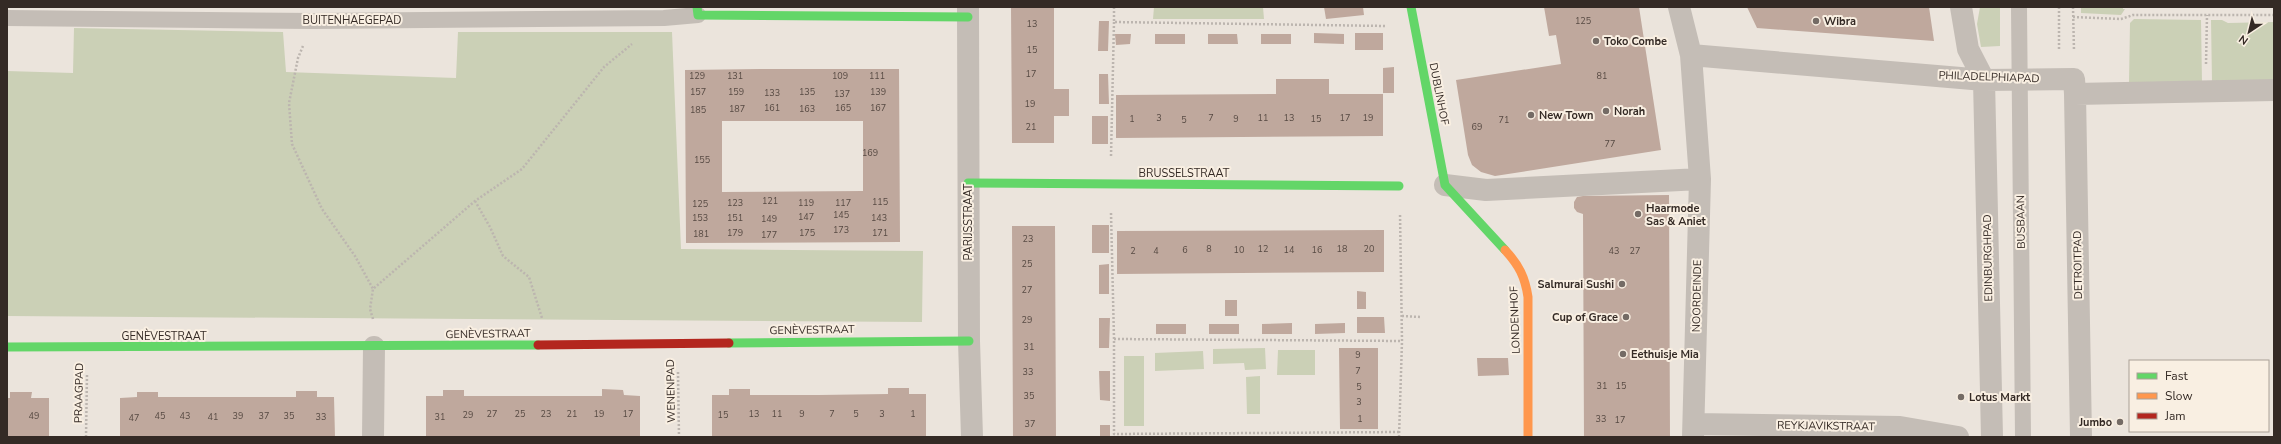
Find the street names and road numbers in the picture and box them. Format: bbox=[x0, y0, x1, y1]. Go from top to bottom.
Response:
street label: BUITENHAEGEPAD bbox=[303, 13, 401, 28]
street label: DUBLINHOF bbox=[1426, 61, 1452, 127]
street label: PHILADELPHIAPAD bbox=[1938, 68, 2040, 86]
street label: BRUSSELSTRAAT bbox=[1139, 166, 1230, 181]
street label: PARIJSSTRAAT bbox=[961, 183, 976, 260]
street label: BUSBAAN bbox=[2013, 195, 2029, 249]
street label: EDINBURGHPAD bbox=[1980, 214, 1996, 302]
street label: DETROITPAD bbox=[2070, 231, 2086, 299]
street label: NOORDEINDE bbox=[1689, 260, 1705, 332]
street label: LONDENHOF bbox=[1506, 286, 1524, 354]
street label: GENÈVESTRAAT bbox=[769, 321, 855, 338]
street label: GENÈVESTRAAT bbox=[445, 325, 531, 342]
street label: GENÈVESTRAAT bbox=[121, 328, 207, 344]
street label: WENENPAD bbox=[663, 359, 679, 423]
street label: PRAAGPAD bbox=[71, 363, 87, 423]
street label: REYKJAVIKSTRAAT bbox=[1777, 418, 1875, 434]

